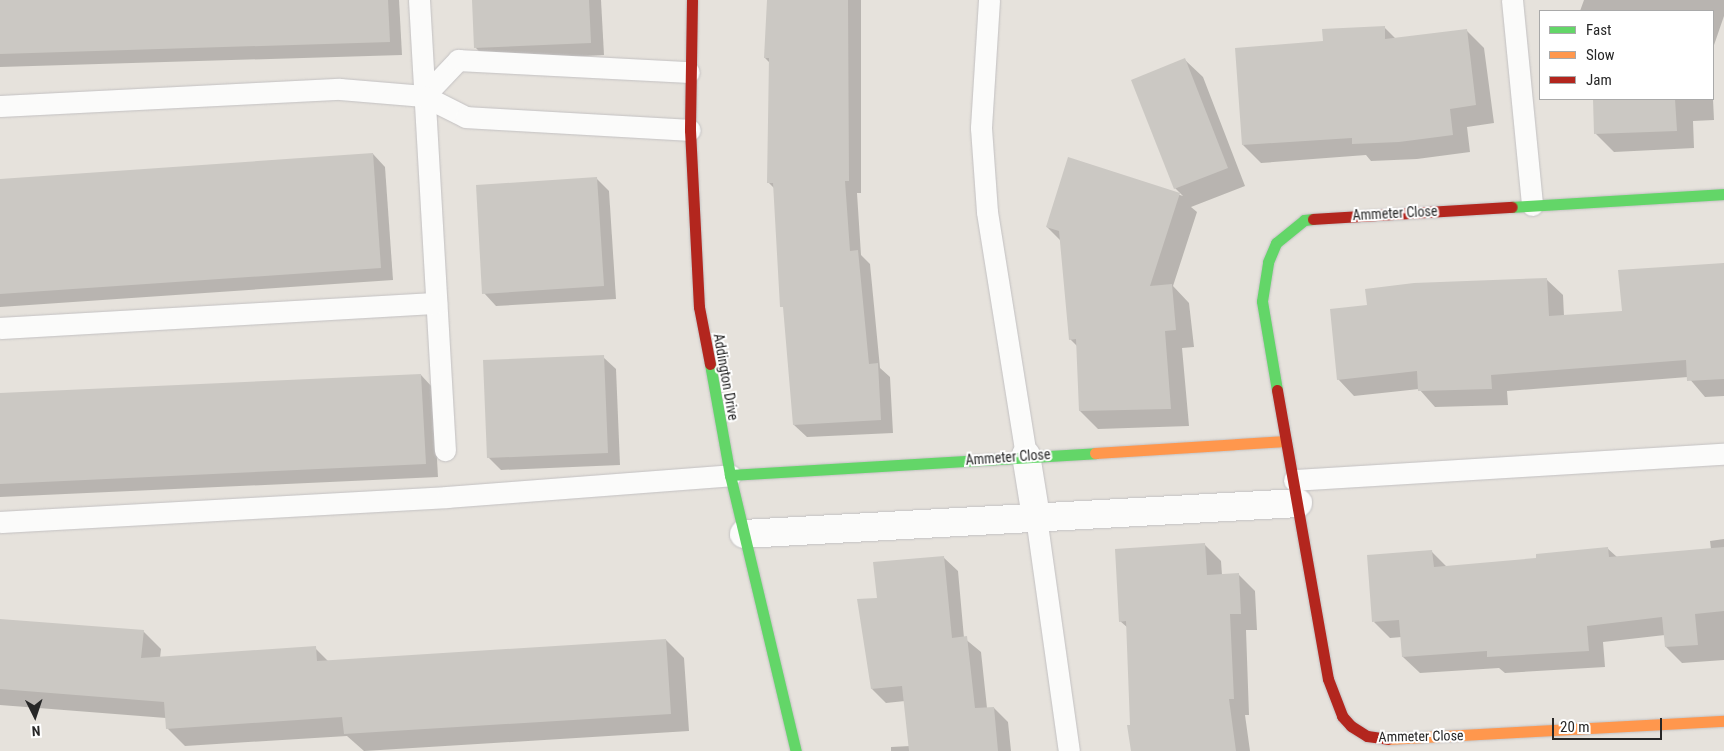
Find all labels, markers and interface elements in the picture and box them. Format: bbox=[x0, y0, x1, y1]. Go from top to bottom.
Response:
legend bbox=[1539, 10, 1714, 100]
text: Fast bbox=[1586, 21, 1611, 39]
text: Slow bbox=[1586, 46, 1615, 64]
text: Jam bbox=[1586, 71, 1612, 89]
street label: Ammeter Close bbox=[1352, 202, 1438, 224]
street label: Addington Drive bbox=[710, 332, 742, 422]
street label: Ammeter Close bbox=[965, 446, 1051, 468]
north arrow bbox=[10, 691, 60, 741]
scale bar bbox=[1554, 708, 1664, 740]
text: 20 m bbox=[1560, 718, 1590, 736]
text: N bbox=[31, 723, 41, 739]
street label: Ammeter Close bbox=[1378, 727, 1464, 745]

